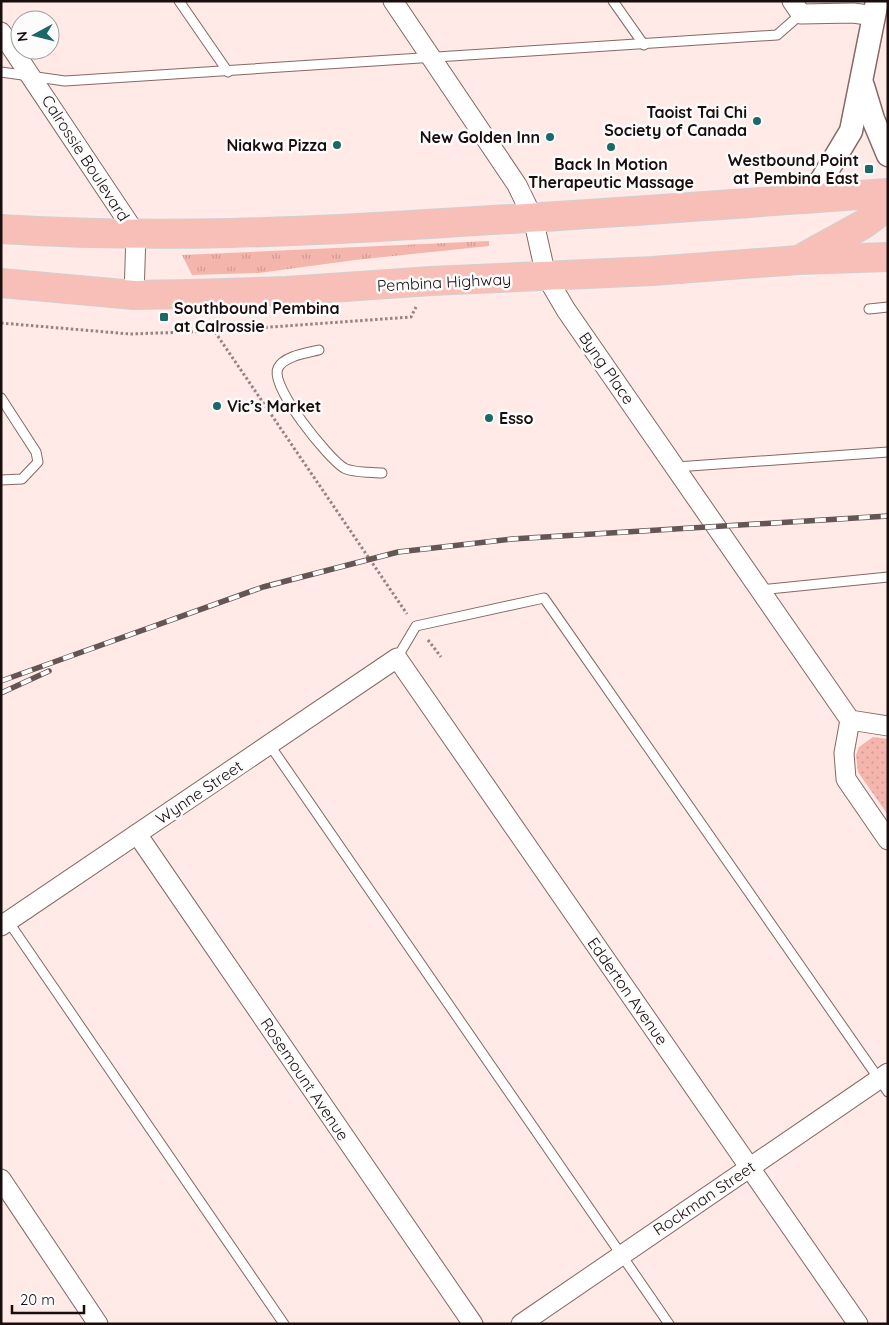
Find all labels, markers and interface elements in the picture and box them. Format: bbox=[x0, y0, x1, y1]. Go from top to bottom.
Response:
north arrow bbox=[10, 10, 60, 60]
text: N bbox=[13, 30, 32, 43]
street label: Calrossie Boulevard bbox=[38, 91, 134, 225]
place label: Taoist Tai Chi Society of Canada bbox=[604, 102, 747, 140]
marker: Taoist Tai Chi Society of Canada bbox=[751, 115, 763, 127]
place label: New Golden Inn bbox=[420, 127, 540, 147]
marker: New Golden Inn bbox=[544, 131, 556, 143]
place label: Niakwa Pizza bbox=[226, 135, 327, 155]
marker: Niakwa Pizza bbox=[331, 139, 343, 151]
marker: Back In Motion Therapeutic Massage bbox=[605, 141, 617, 153]
place label: Westbound Point at Pembina East bbox=[728, 150, 859, 188]
place label: Back In Motion Therapeutic Massage bbox=[528, 154, 694, 192]
marker: Westbound Point at Pembina East bbox=[863, 163, 875, 175]
street label: Pembina Highway bbox=[376, 268, 512, 296]
place label: Southbound Pembina at Calrossie bbox=[174, 298, 339, 336]
marker: Southbound Pembina at Calrossie bbox=[158, 311, 170, 323]
street label: Byng Place bbox=[575, 328, 639, 408]
place label: Vic’s Market bbox=[227, 396, 321, 416]
marker: Vic’s Market bbox=[211, 400, 223, 412]
place label: Esso bbox=[499, 408, 534, 428]
marker: Esso bbox=[483, 412, 495, 424]
street label: Wynne Street bbox=[152, 756, 246, 828]
street label: Edderton Avenue bbox=[583, 933, 673, 1049]
street label: Rosemount Avenue bbox=[256, 1014, 354, 1144]
street label: Rockman Street bbox=[649, 1156, 759, 1240]
scale bar bbox=[12, 1282, 85, 1314]
text: 20 m bbox=[20, 1290, 55, 1309]

